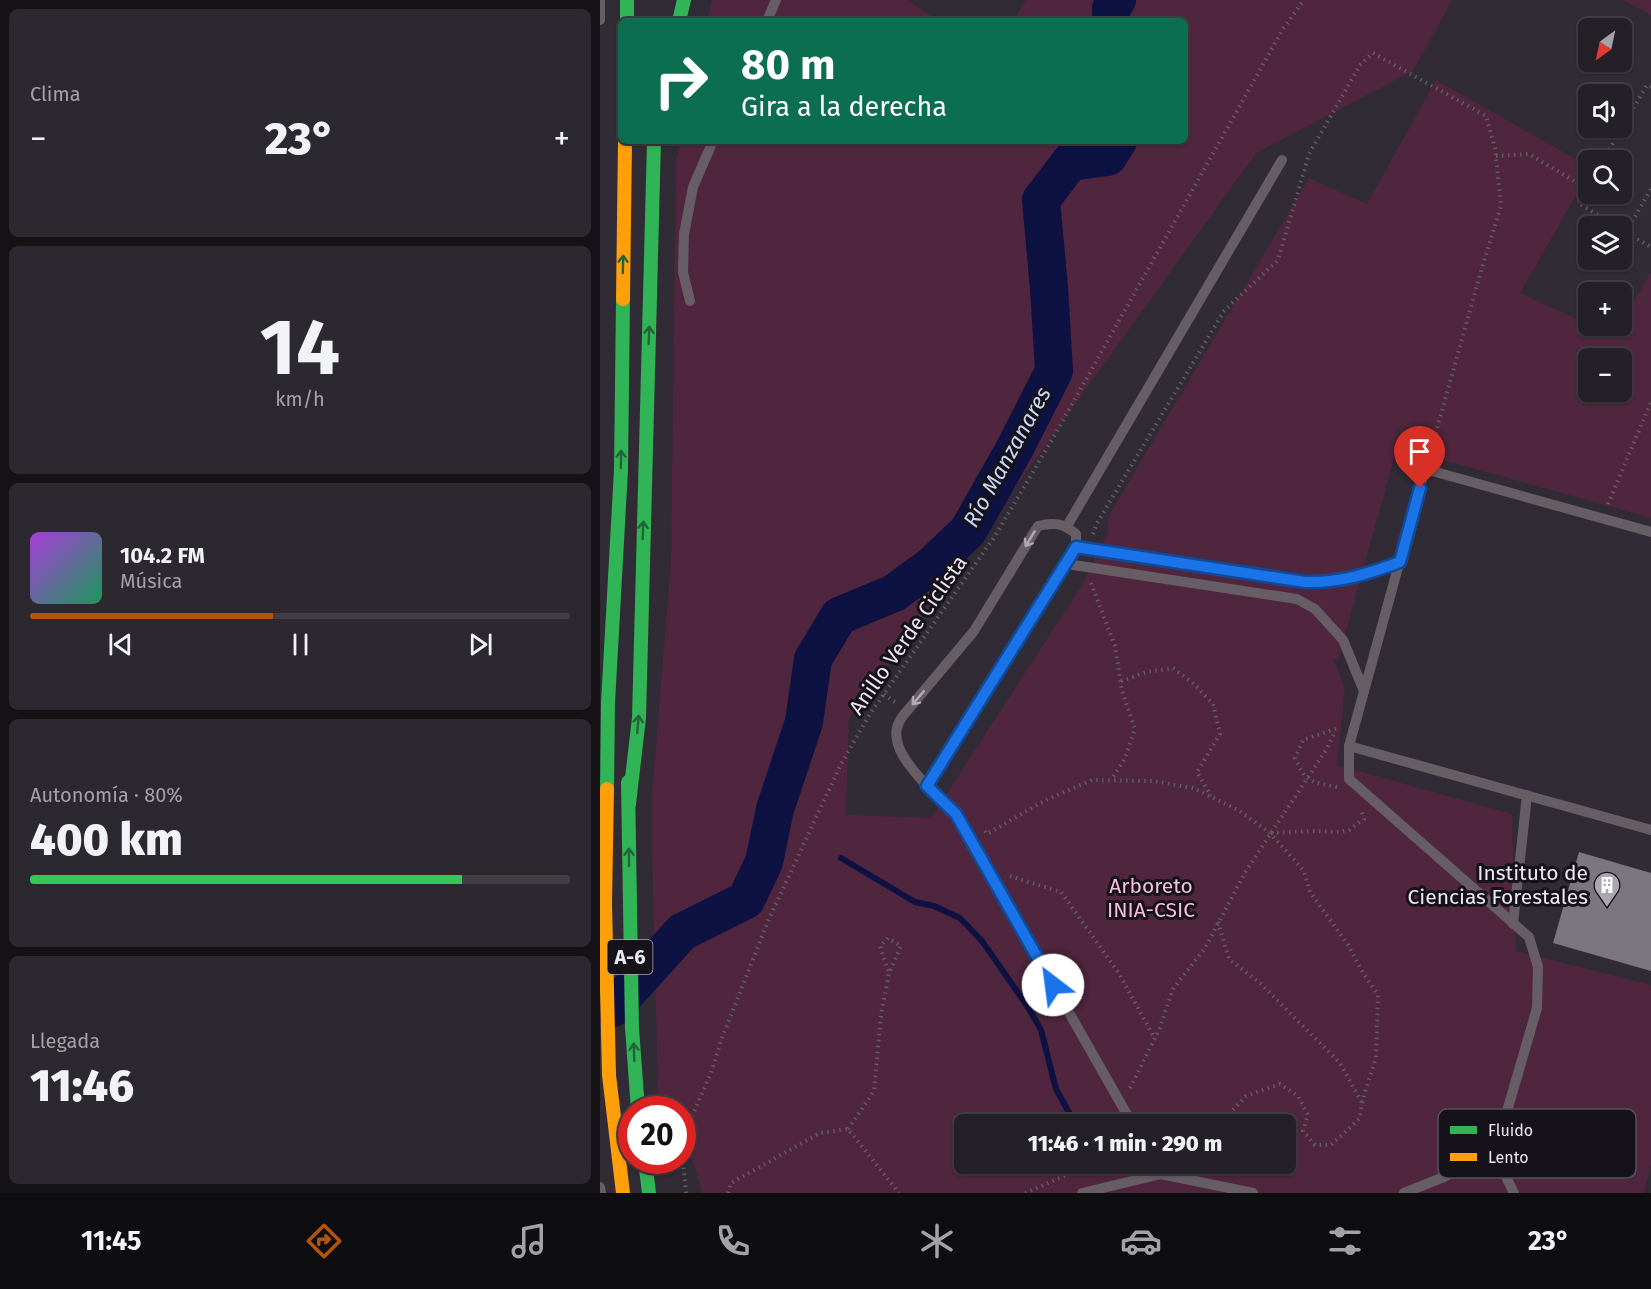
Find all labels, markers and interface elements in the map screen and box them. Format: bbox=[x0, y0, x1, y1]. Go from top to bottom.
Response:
north arrow bbox=[1578, 18, 1632, 72]
map controls bbox=[1578, 18, 1632, 402]
text: 80 m bbox=[741, 40, 835, 90]
icon: right bbox=[642, 42, 720, 120]
text: Clima bbox=[30, 82, 81, 106]
button: sound bbox=[1578, 84, 1632, 138]
text: Gira a la derecha bbox=[741, 91, 947, 123]
text: 23° bbox=[265, 112, 335, 166]
text: − bbox=[30, 119, 47, 159]
text: + bbox=[554, 119, 570, 159]
button: search bbox=[1578, 150, 1632, 204]
button: layers bbox=[1578, 216, 1632, 270]
one-way arrow bbox=[617, 255, 629, 275]
button: + bbox=[1578, 282, 1632, 336]
text: 14 bbox=[260, 301, 340, 395]
one-way arrow bbox=[643, 325, 654, 345]
button: − bbox=[1578, 348, 1632, 402]
water label: Río Manzanares bbox=[957, 382, 1057, 532]
text: km/h bbox=[275, 387, 325, 411]
pin bbox=[1394, 426, 1445, 488]
icon: arrive bbox=[1403, 435, 1436, 468]
one-way arrow bbox=[615, 450, 627, 470]
one-way arrow bbox=[637, 520, 649, 540]
one-way arrow bbox=[1023, 530, 1035, 547]
text: 104.2 FM bbox=[120, 542, 205, 569]
street label: Anillo Verde Ciclista bbox=[843, 550, 973, 720]
text: Música bbox=[120, 569, 182, 593]
icon: previous bbox=[104, 628, 137, 661]
icon: pause bbox=[284, 628, 317, 661]
icon: next bbox=[464, 628, 497, 661]
one-way arrow bbox=[911, 690, 924, 706]
one-way arrow bbox=[633, 715, 644, 735]
text: Autonomía · 80% bbox=[30, 783, 183, 807]
text: 400 km bbox=[30, 813, 183, 867]
one-way arrow bbox=[623, 847, 635, 867]
place label: Instituto de Ciencias Forestales bbox=[1408, 860, 1588, 910]
building icon: Instituto de Ciencias Forestales bbox=[1592, 870, 1622, 908]
park label: Arboreto INIA-CSIC bbox=[1107, 873, 1195, 923]
road number: A-6 bbox=[608, 940, 652, 974]
position arrow bbox=[1021, 953, 1085, 1017]
text: Llegada bbox=[30, 1029, 100, 1053]
one-way arrow bbox=[628, 1042, 639, 1062]
text: 11:46 bbox=[30, 1059, 134, 1113]
speed limit sign: 20 bbox=[618, 1096, 696, 1174]
legend bbox=[1438, 1109, 1636, 1178]
text: Fluido bbox=[1488, 1121, 1533, 1140]
text: 11:46 · 1 min · 290 m bbox=[1028, 1130, 1222, 1157]
text: Lento bbox=[1488, 1148, 1529, 1167]
icon: directions bbox=[303, 1220, 345, 1262]
icon: music bbox=[508, 1220, 550, 1262]
icon: phone bbox=[712, 1220, 754, 1262]
icon: climate bbox=[916, 1220, 958, 1262]
icon: car bbox=[1120, 1220, 1162, 1262]
icon: filters bbox=[1324, 1220, 1366, 1262]
text: 11:45 bbox=[81, 1225, 141, 1257]
text: 23° bbox=[1528, 1225, 1570, 1257]

